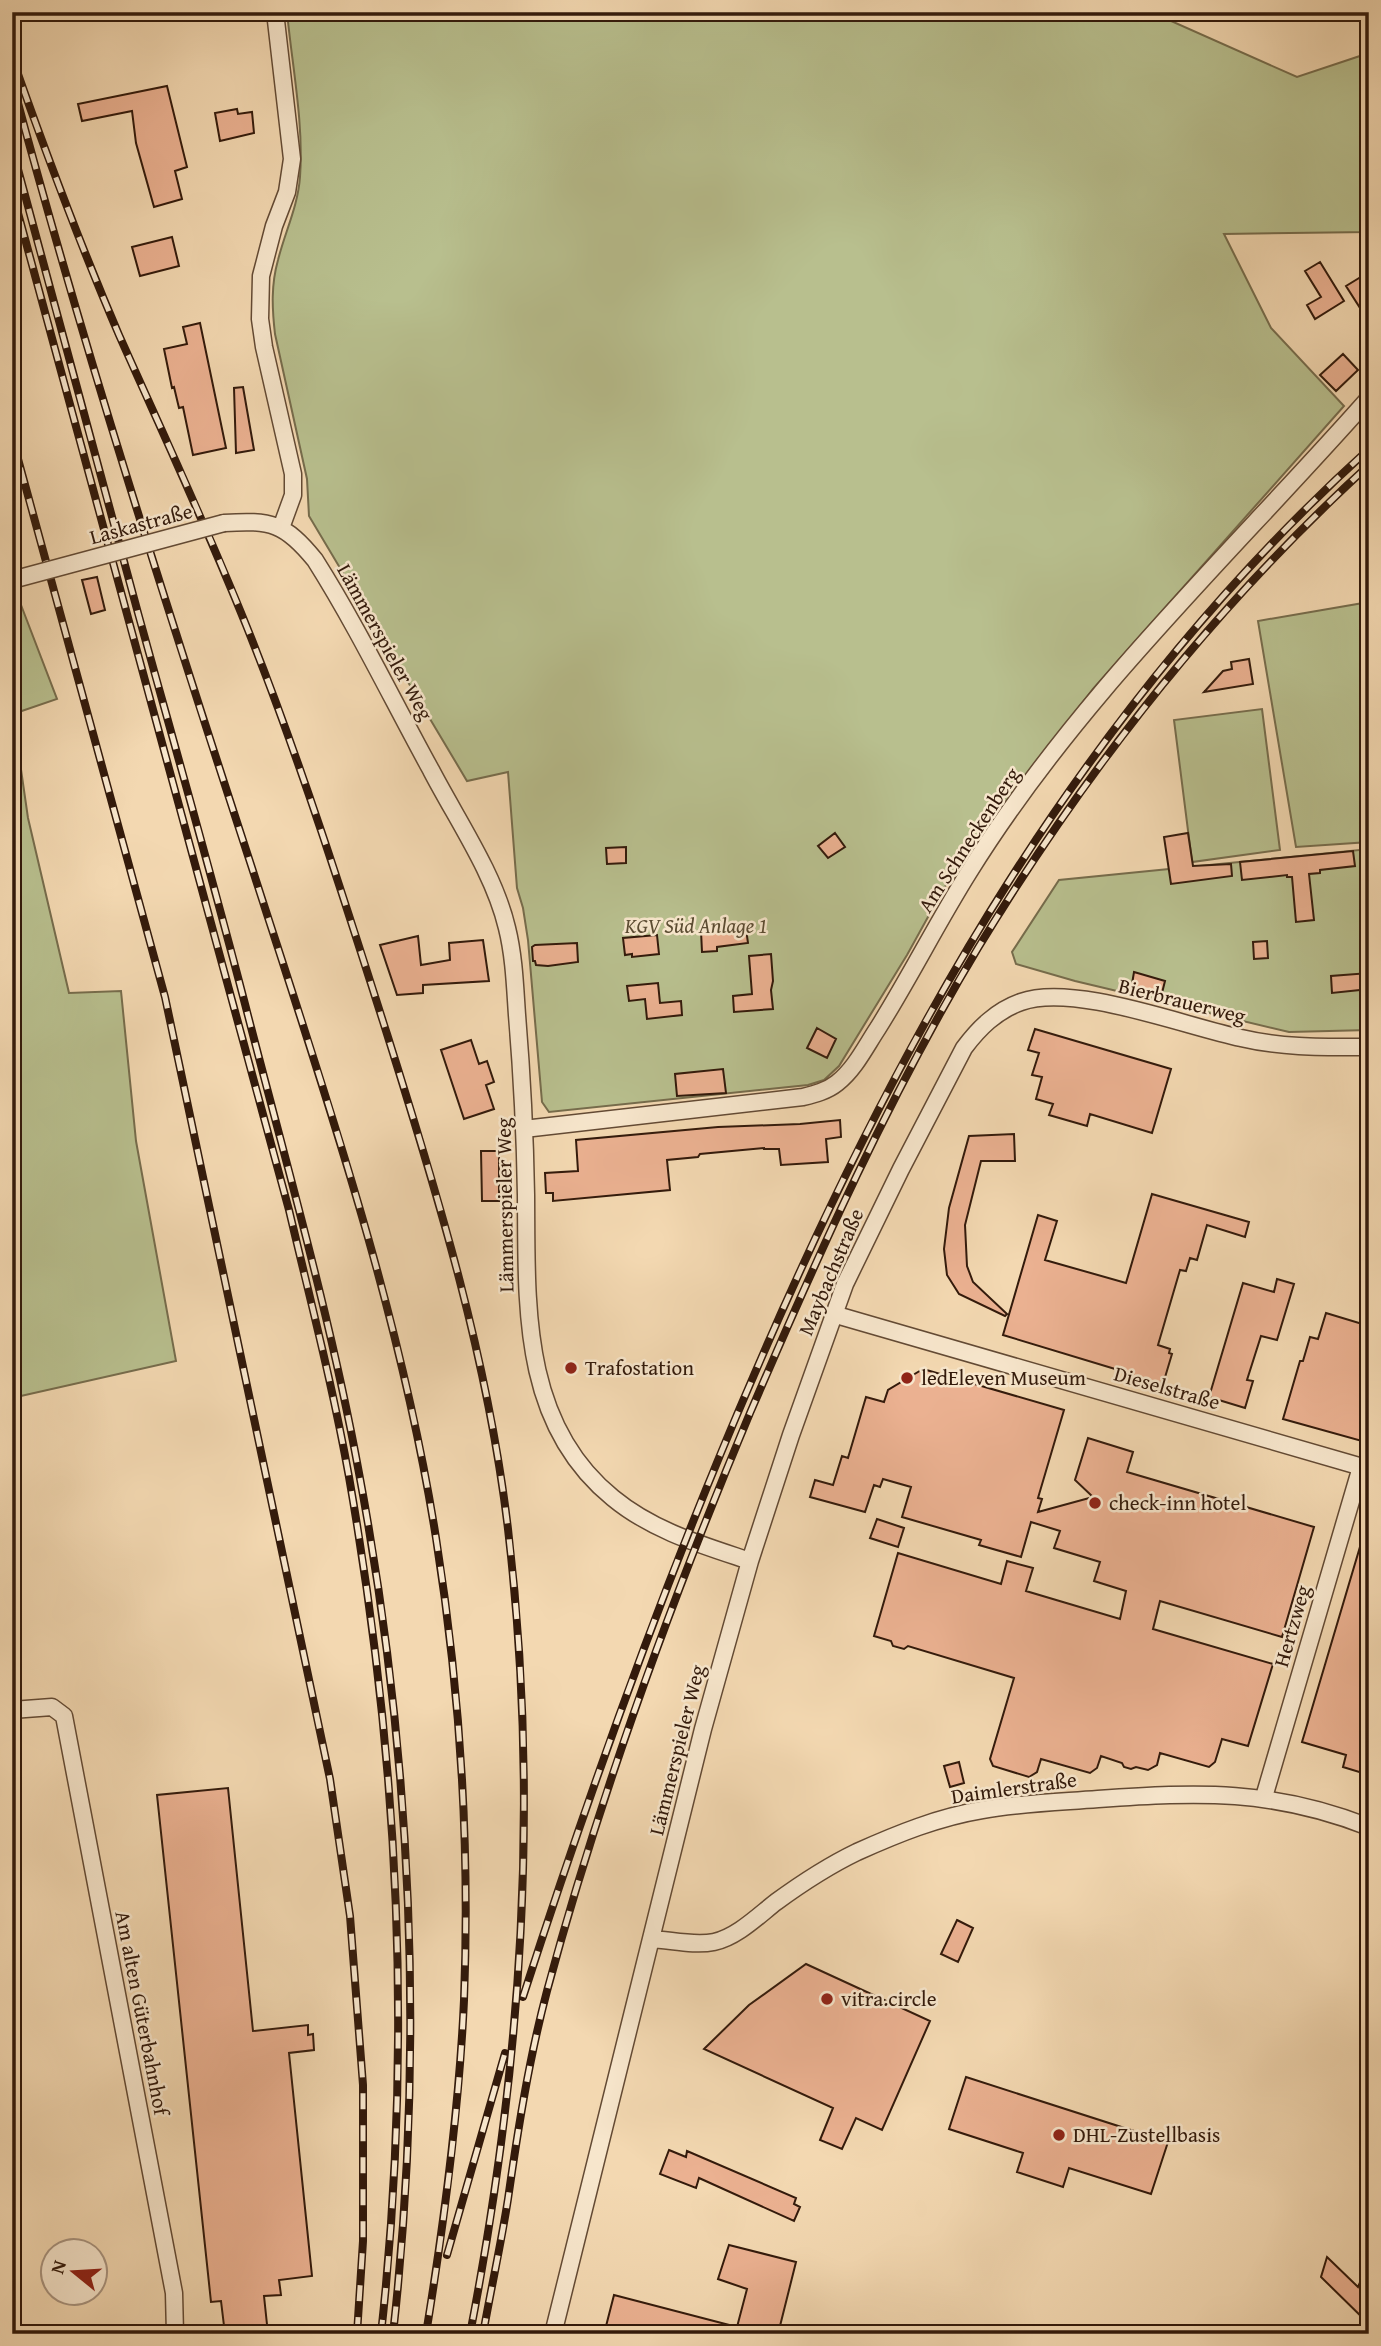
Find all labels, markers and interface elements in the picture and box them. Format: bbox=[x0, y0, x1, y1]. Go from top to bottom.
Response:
street label: Laskastraße bbox=[86, 495, 196, 552]
street label: Lämmerspieler Weg bbox=[330, 558, 442, 726]
street label: Am Schneckenberg bbox=[910, 760, 1028, 919]
park label: KGV Süd Anlage 1 bbox=[624, 910, 767, 941]
street label: Bierbrauerweg bbox=[1115, 970, 1250, 1031]
street label: Lämmerspieler Weg bbox=[487, 1117, 522, 1293]
street label: Maybachstraße bbox=[790, 1203, 871, 1340]
place label: Trafostation bbox=[585, 1352, 694, 1383]
street label: Dieselstraße bbox=[1111, 1358, 1224, 1417]
marker: Trafostation bbox=[563, 1360, 579, 1376]
place label: ledEleven Museum bbox=[921, 1362, 1086, 1393]
marker: ledEleven Museum bbox=[899, 1370, 915, 1386]
place label: check-inn hotel bbox=[1109, 1487, 1246, 1518]
marker: check-inn hotel bbox=[1087, 1495, 1103, 1511]
street label: Hertzweg bbox=[1265, 1581, 1318, 1670]
street label: Lämmerspieler Weg bbox=[640, 1661, 713, 1838]
street label: Daimlerstraße bbox=[949, 1763, 1079, 1812]
street label: Am alten Güterbahnhof bbox=[107, 1908, 178, 2120]
place label: vitra.circle bbox=[841, 1983, 937, 2014]
marker: vitra.circle bbox=[819, 1991, 835, 2007]
place label: DHL-Zustellbasis bbox=[1073, 2119, 1220, 2150]
marker: DHL-Zustellbasis bbox=[1051, 2127, 1067, 2143]
north arrow bbox=[38, 2238, 108, 2308]
text: N bbox=[43, 2256, 73, 2277]

